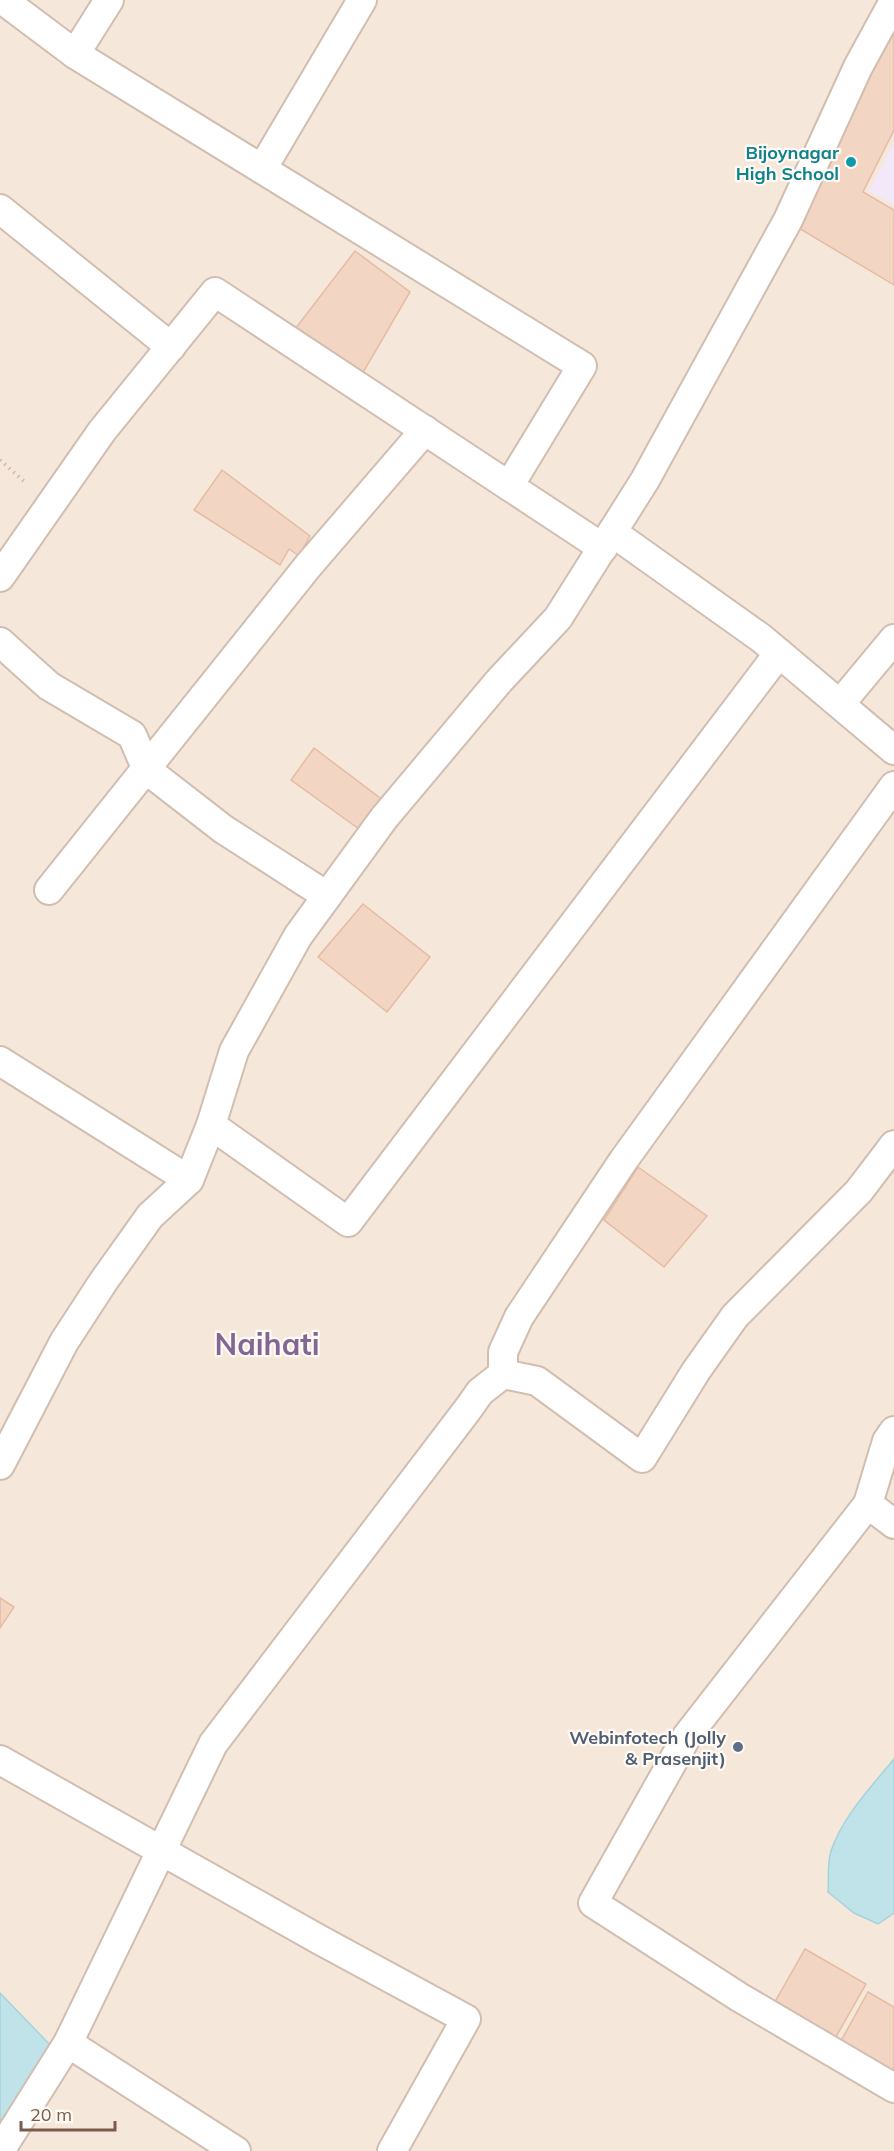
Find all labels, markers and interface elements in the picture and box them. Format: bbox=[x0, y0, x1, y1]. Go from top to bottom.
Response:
place label: Bijoynagar High School bbox=[736, 141, 840, 185]
marker: Bijoynagar High School bbox=[844, 155, 858, 169]
district label: Naihati bbox=[215, 1325, 319, 1363]
place label: Webinfotech (Jolly & Prasenjit) bbox=[569, 1726, 726, 1770]
marker: Webinfotech (Jolly & Prasenjit) bbox=[731, 1740, 745, 1754]
scale bar bbox=[21, 2094, 116, 2132]
text: 20 m bbox=[30, 2103, 72, 2126]

